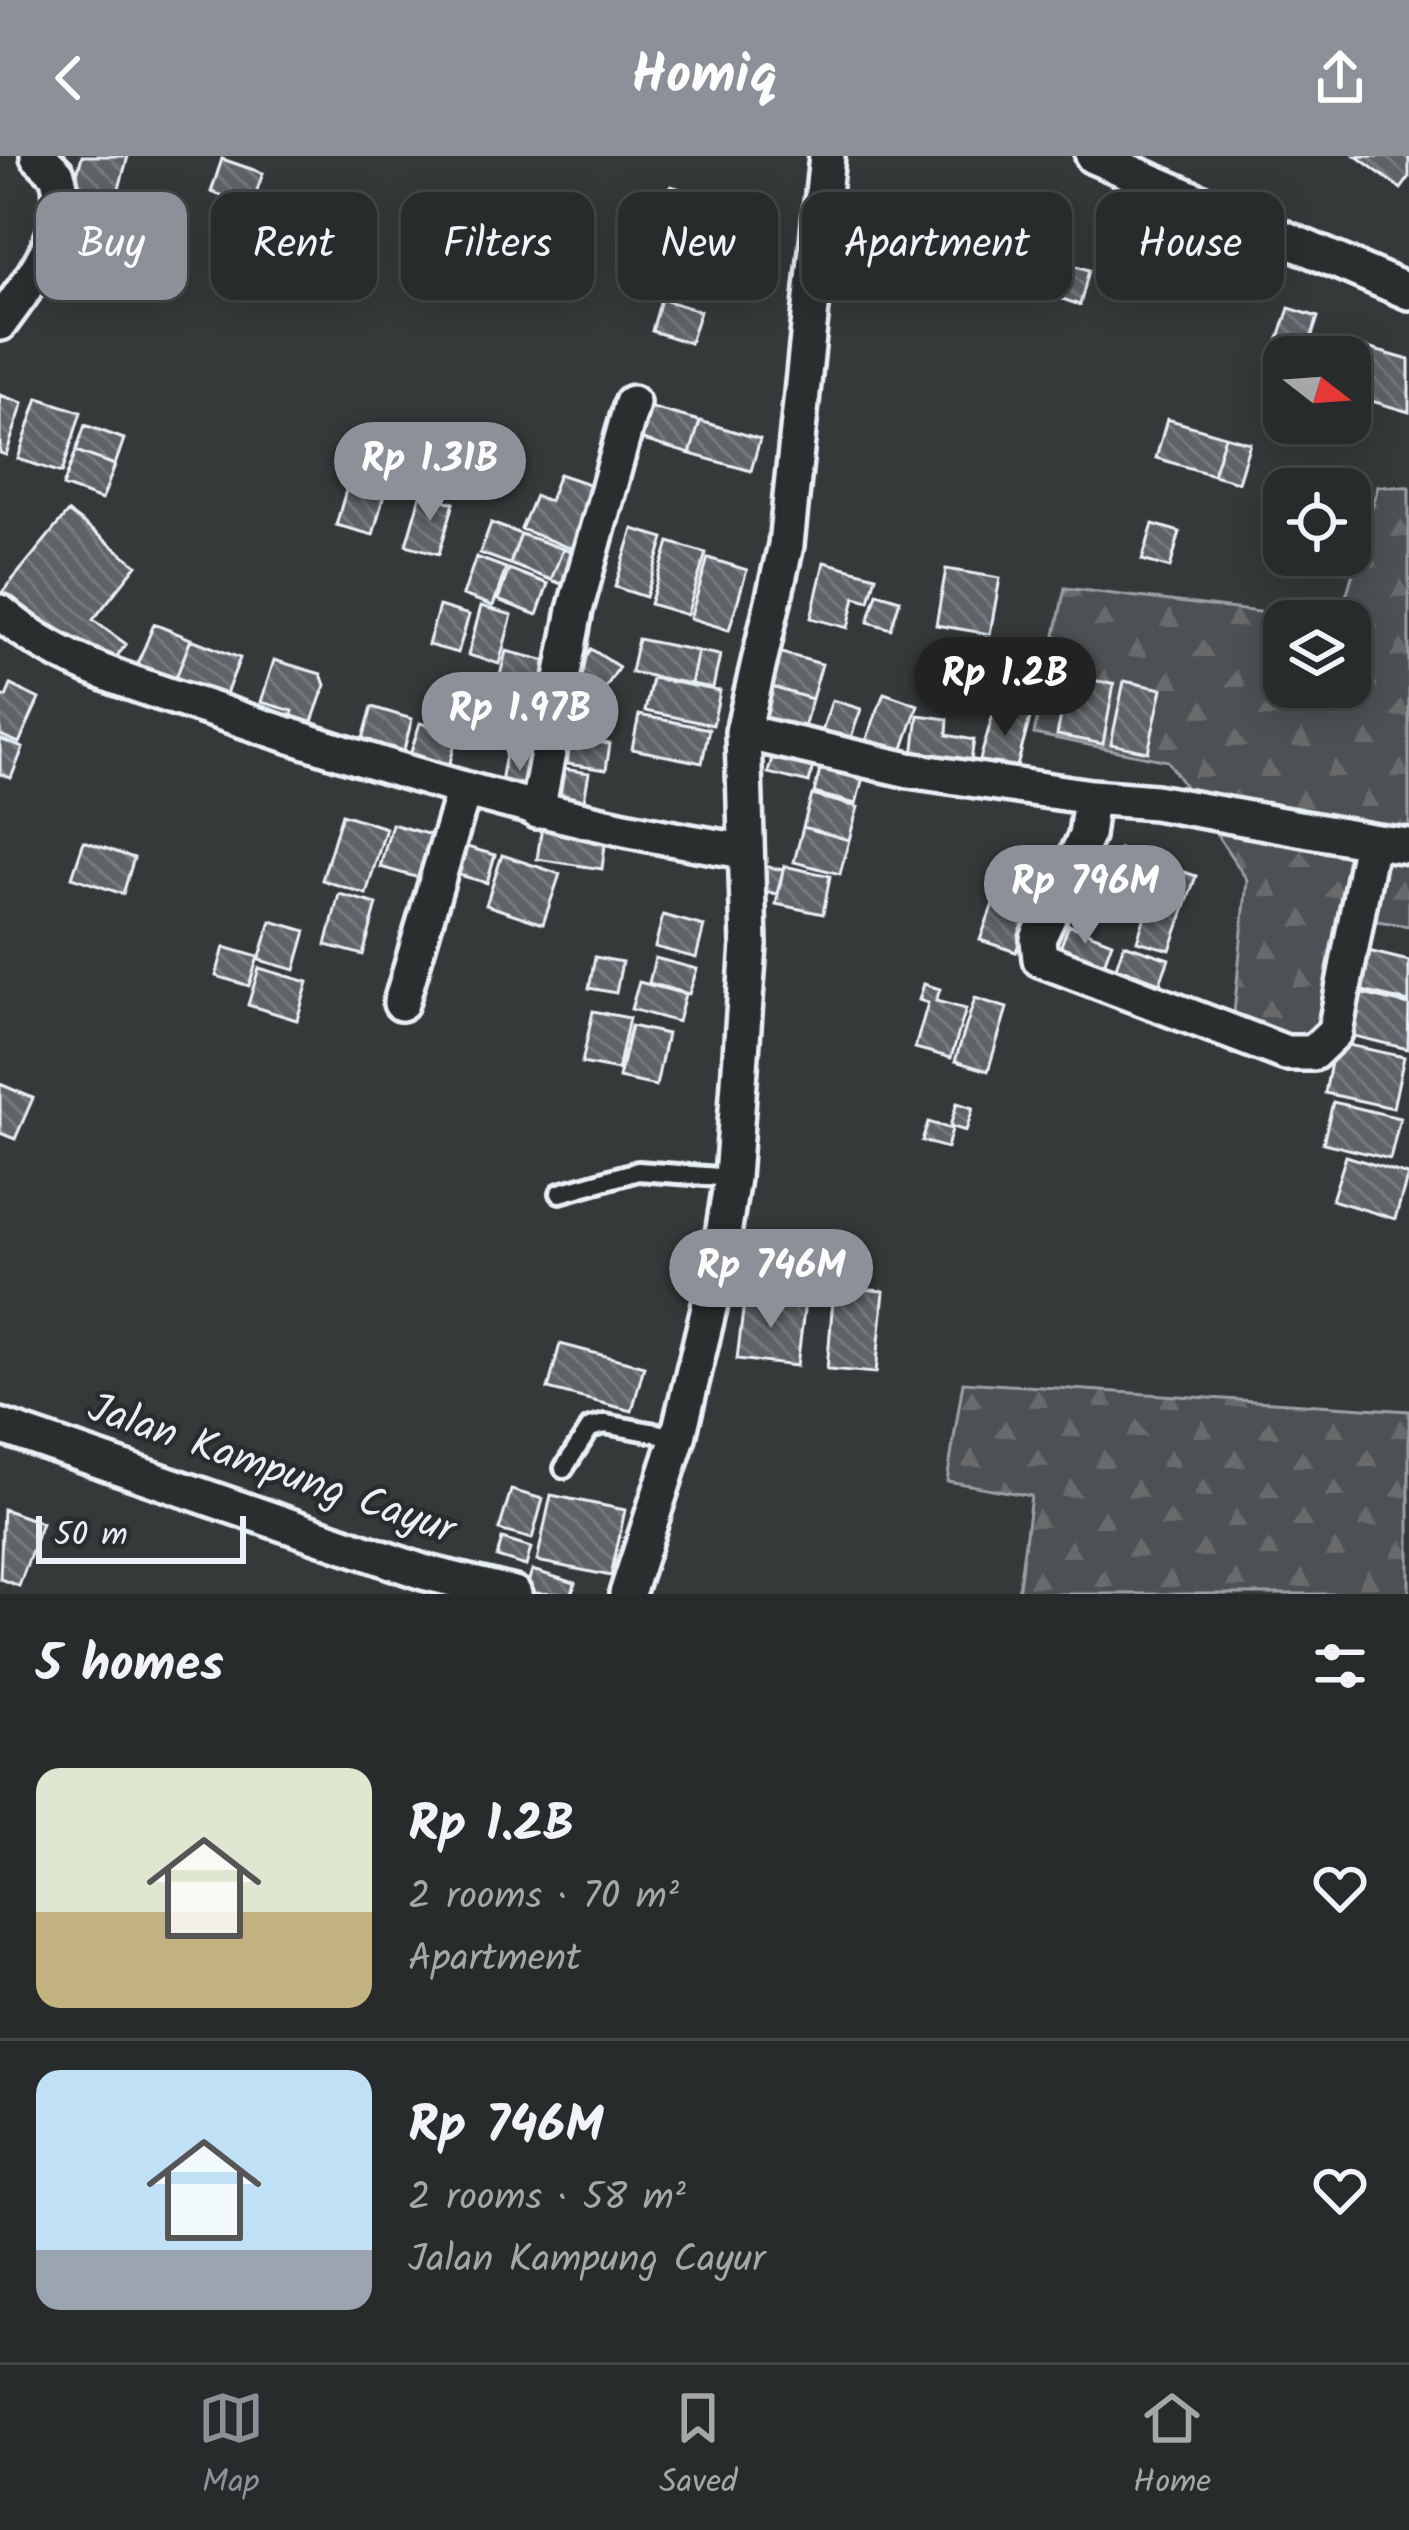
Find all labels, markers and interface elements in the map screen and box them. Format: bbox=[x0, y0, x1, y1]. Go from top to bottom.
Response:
text: Homiq bbox=[631, 35, 778, 121]
icon: back bbox=[36, 45, 102, 111]
icon: share bbox=[1307, 45, 1373, 111]
chip: Buy bbox=[36, 192, 187, 300]
chip: Rent bbox=[211, 192, 377, 300]
chip: Filters bbox=[401, 192, 594, 300]
chip: New bbox=[618, 192, 778, 300]
chip: Apartment bbox=[802, 192, 1072, 300]
chip: House bbox=[1096, 192, 1284, 300]
north arrow bbox=[1263, 336, 1371, 444]
map controls bbox=[1263, 336, 1371, 708]
pin: Rp 1.31B bbox=[306, 422, 554, 524]
text: Rp 1.31B bbox=[361, 430, 499, 492]
button: locate bbox=[1263, 468, 1371, 576]
button: layers bbox=[1263, 600, 1371, 708]
pin: Rp 1.2B bbox=[894, 637, 1116, 739]
text: Rp 1.2B bbox=[941, 645, 1069, 707]
pin: Rp 1.97B bbox=[396, 672, 644, 774]
text: Rp 1.97B bbox=[449, 680, 591, 742]
pin: Rp 796M bbox=[974, 845, 1196, 947]
text: Rp 796M bbox=[1011, 853, 1159, 915]
pin: Rp 746M bbox=[660, 1229, 882, 1331]
text: Rp 746M bbox=[696, 1237, 846, 1299]
street label: Jalan Kampung Cayur bbox=[78, 1376, 466, 1565]
scale bar bbox=[36, 1510, 246, 1563]
text: 50 m bbox=[54, 1510, 128, 1563]
text: 5 homes bbox=[36, 1626, 224, 1707]
icon: filters bbox=[1307, 1633, 1373, 1699]
text: Rp 1.2B bbox=[408, 1786, 575, 1867]
icon: home bbox=[132, 1816, 276, 1960]
icon: heart bbox=[1307, 1855, 1373, 1921]
text: 2 rooms · 70 m² bbox=[408, 1867, 679, 1929]
text: Apartment bbox=[408, 1929, 581, 1991]
text: Rp 746M bbox=[408, 2087, 604, 2168]
icon: home bbox=[132, 2118, 276, 2262]
icon: heart bbox=[1307, 2157, 1373, 2223]
text: 2 rooms · 58 m² bbox=[408, 2168, 686, 2230]
text: Jalan Kampung Cayur bbox=[408, 2230, 765, 2292]
tab: Map bbox=[198, 2385, 264, 2510]
tab: Saved bbox=[659, 2385, 738, 2510]
tab: Home bbox=[1133, 2385, 1211, 2510]

